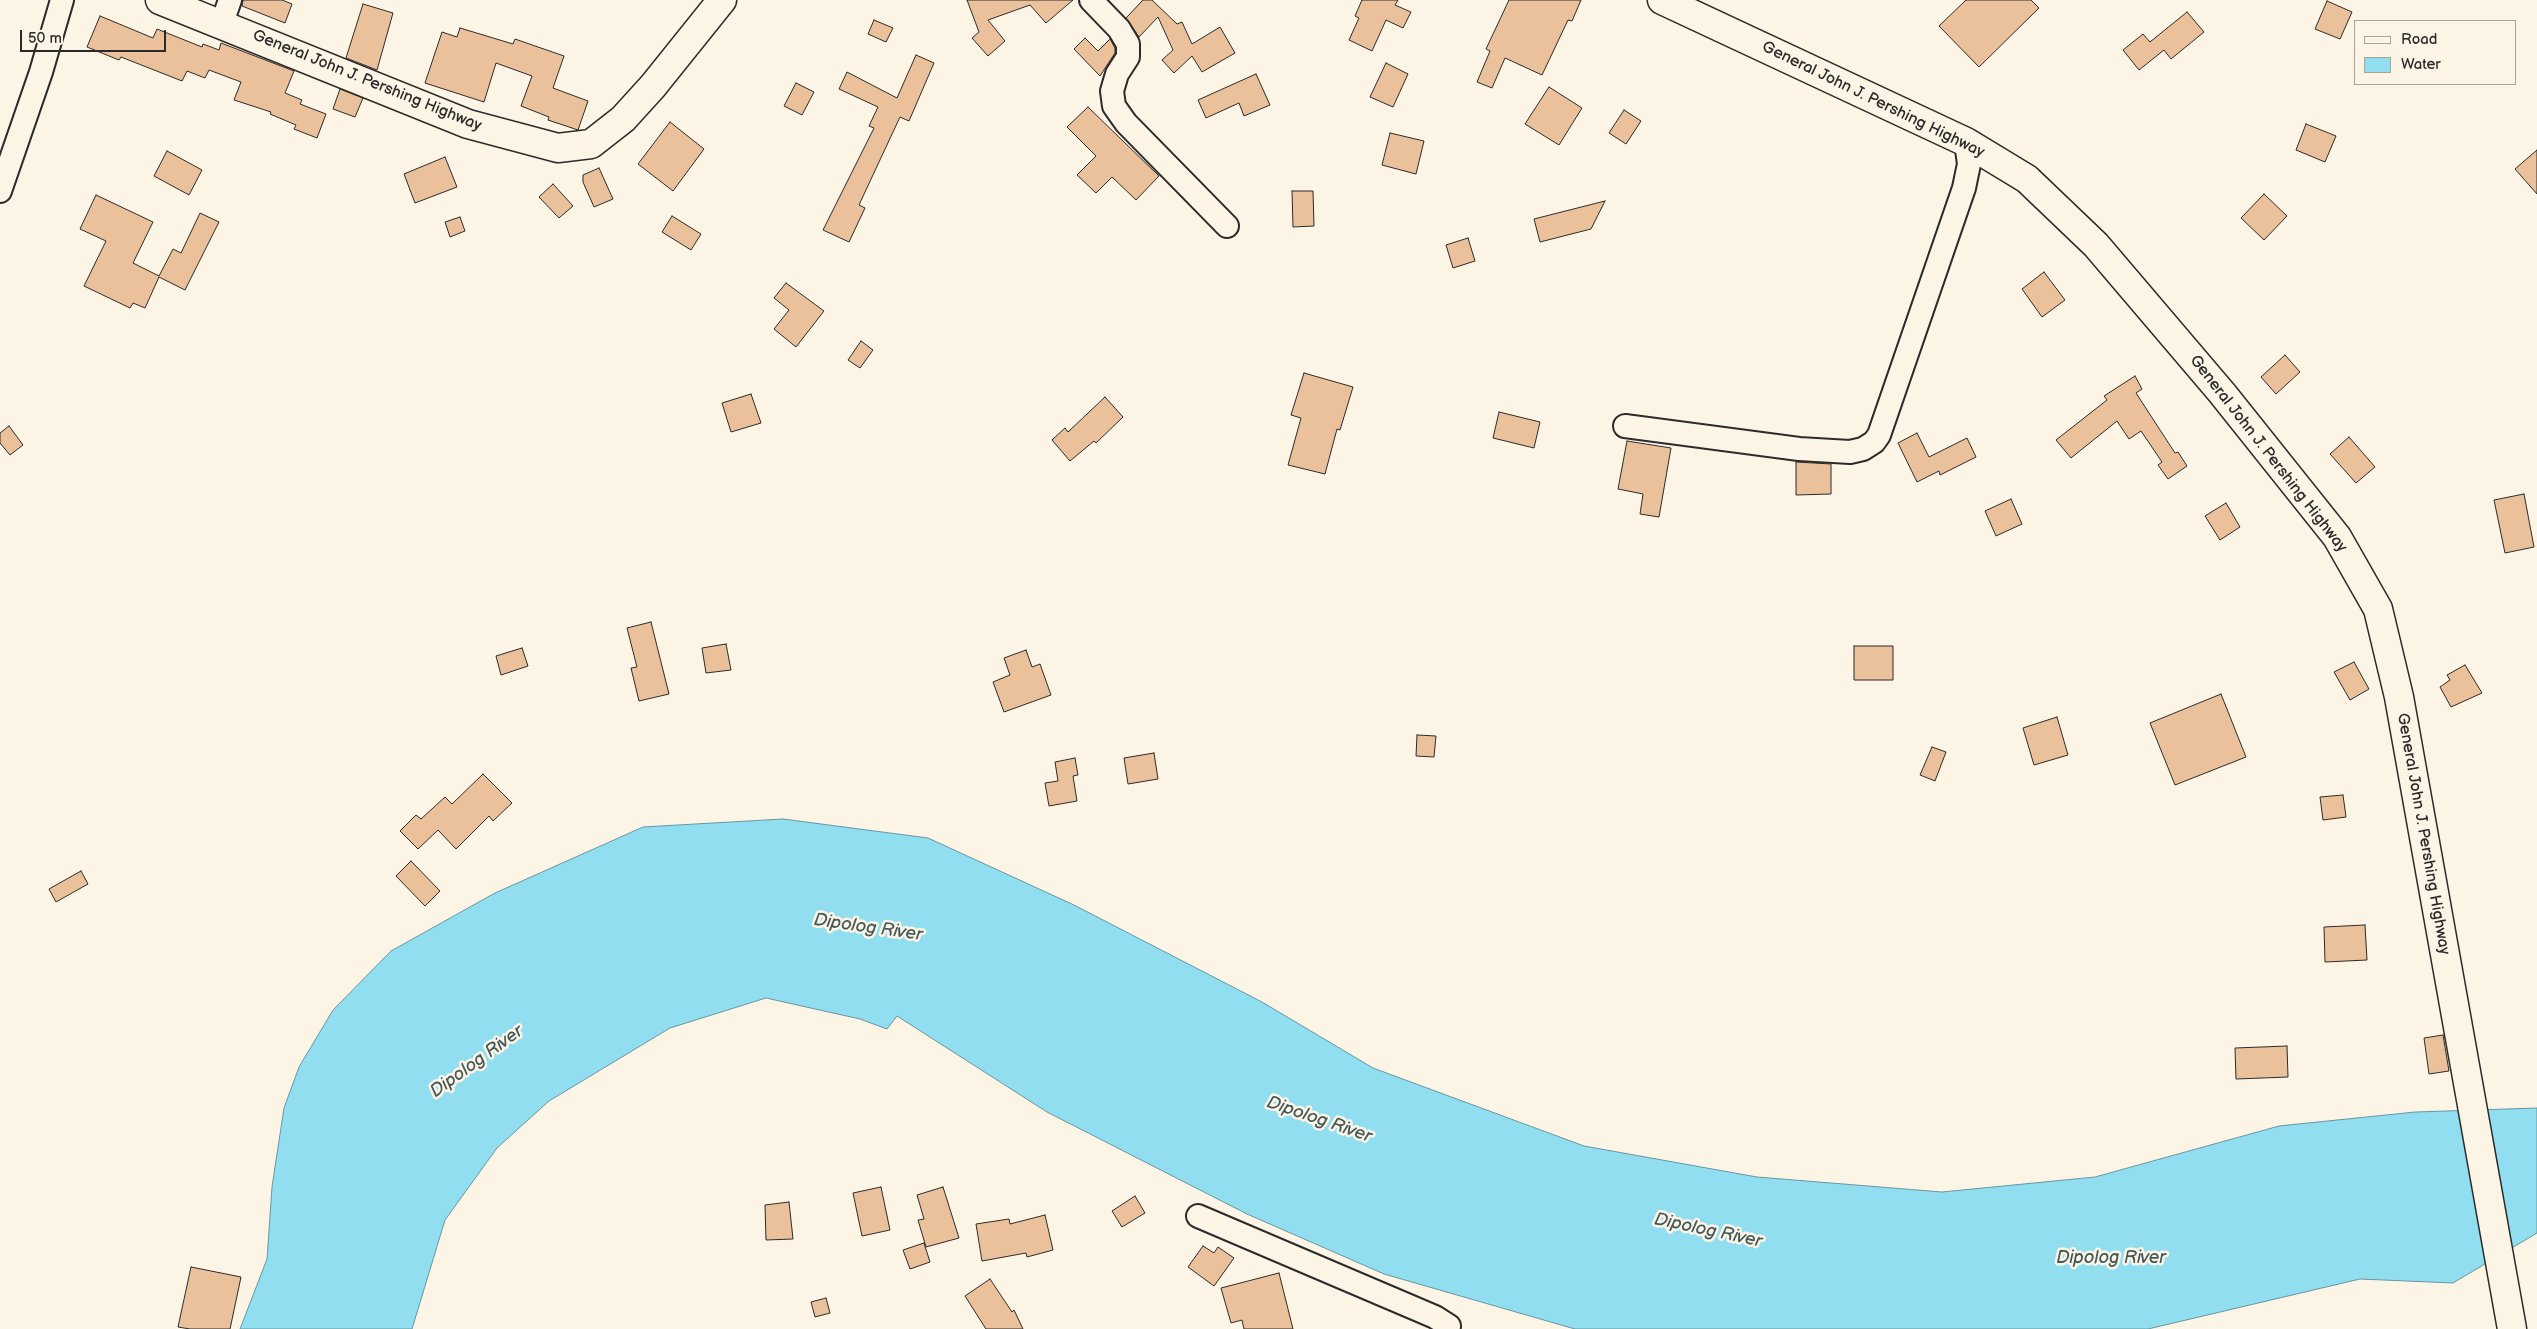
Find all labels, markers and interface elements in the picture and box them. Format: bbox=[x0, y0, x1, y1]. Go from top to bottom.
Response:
scale bar bbox=[22, 20, 169, 52]
legend bbox=[2354, 20, 2517, 85]
street label: General John J. Pershing Highway bbox=[250, 26, 484, 136]
text: 50 m bbox=[28, 29, 62, 48]
text: Road bbox=[2401, 30, 2437, 49]
street label: General John J. Pershing Highway bbox=[1759, 38, 1987, 162]
text: Water bbox=[2401, 55, 2441, 74]
street label: General John J. Pershing Highway bbox=[2185, 352, 2351, 556]
street label: General John J. Pershing Highway bbox=[2392, 712, 2454, 956]
water label: Dipolog River bbox=[812, 910, 924, 946]
water label: Dipolog River bbox=[426, 1021, 528, 1103]
water label: Dipolog River bbox=[1264, 1092, 1374, 1148]
water label: Dipolog River bbox=[1652, 1209, 1764, 1253]
water label: Dipolog River bbox=[2056, 1247, 2166, 1269]

